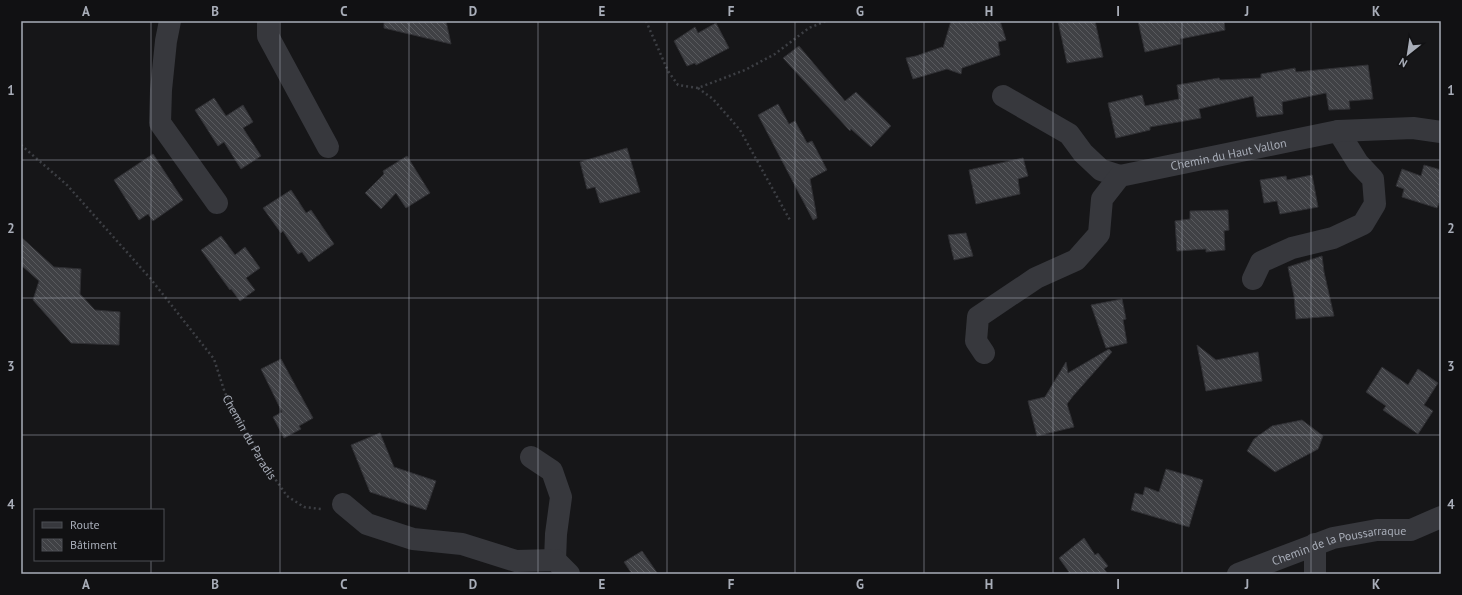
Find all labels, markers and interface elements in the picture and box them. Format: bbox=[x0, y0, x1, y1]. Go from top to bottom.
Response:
text: A bbox=[82, 3, 90, 20]
text: B bbox=[211, 3, 219, 20]
text: C bbox=[340, 3, 348, 20]
text: D bbox=[469, 3, 477, 20]
text: E bbox=[599, 3, 606, 20]
text: F bbox=[728, 3, 735, 20]
text: G bbox=[856, 3, 864, 20]
text: H bbox=[985, 3, 993, 20]
text: I bbox=[1116, 3, 1120, 20]
text: J bbox=[1244, 3, 1249, 20]
text: K bbox=[1372, 3, 1380, 20]
north arrow bbox=[1388, 34, 1428, 74]
text: N bbox=[1396, 55, 1410, 71]
text: 1 bbox=[7, 82, 15, 99]
text: 1 bbox=[1447, 82, 1455, 99]
street label: Chemin du Haut Vallon bbox=[1169, 134, 1288, 173]
text: 2 bbox=[7, 220, 15, 237]
text: 2 bbox=[1447, 220, 1455, 237]
text: 3 bbox=[7, 358, 15, 375]
text: 3 bbox=[1447, 358, 1455, 375]
street label: Chemin du Paradis bbox=[220, 392, 280, 482]
text: 4 bbox=[7, 496, 15, 513]
text: 4 bbox=[1447, 496, 1455, 513]
legend bbox=[34, 509, 164, 561]
text: Route bbox=[70, 517, 100, 532]
street label: Chemin de la Poussarraque bbox=[1269, 523, 1406, 568]
text: Bâtiment bbox=[70, 537, 117, 552]
text: A bbox=[82, 576, 90, 593]
text: B bbox=[211, 576, 219, 593]
text: C bbox=[340, 576, 348, 593]
text: D bbox=[469, 576, 477, 593]
text: E bbox=[599, 576, 606, 593]
text: F bbox=[728, 576, 735, 593]
text: G bbox=[856, 576, 864, 593]
text: H bbox=[985, 576, 993, 593]
text: I bbox=[1116, 576, 1120, 593]
text: J bbox=[1244, 576, 1249, 593]
text: K bbox=[1372, 576, 1380, 593]

